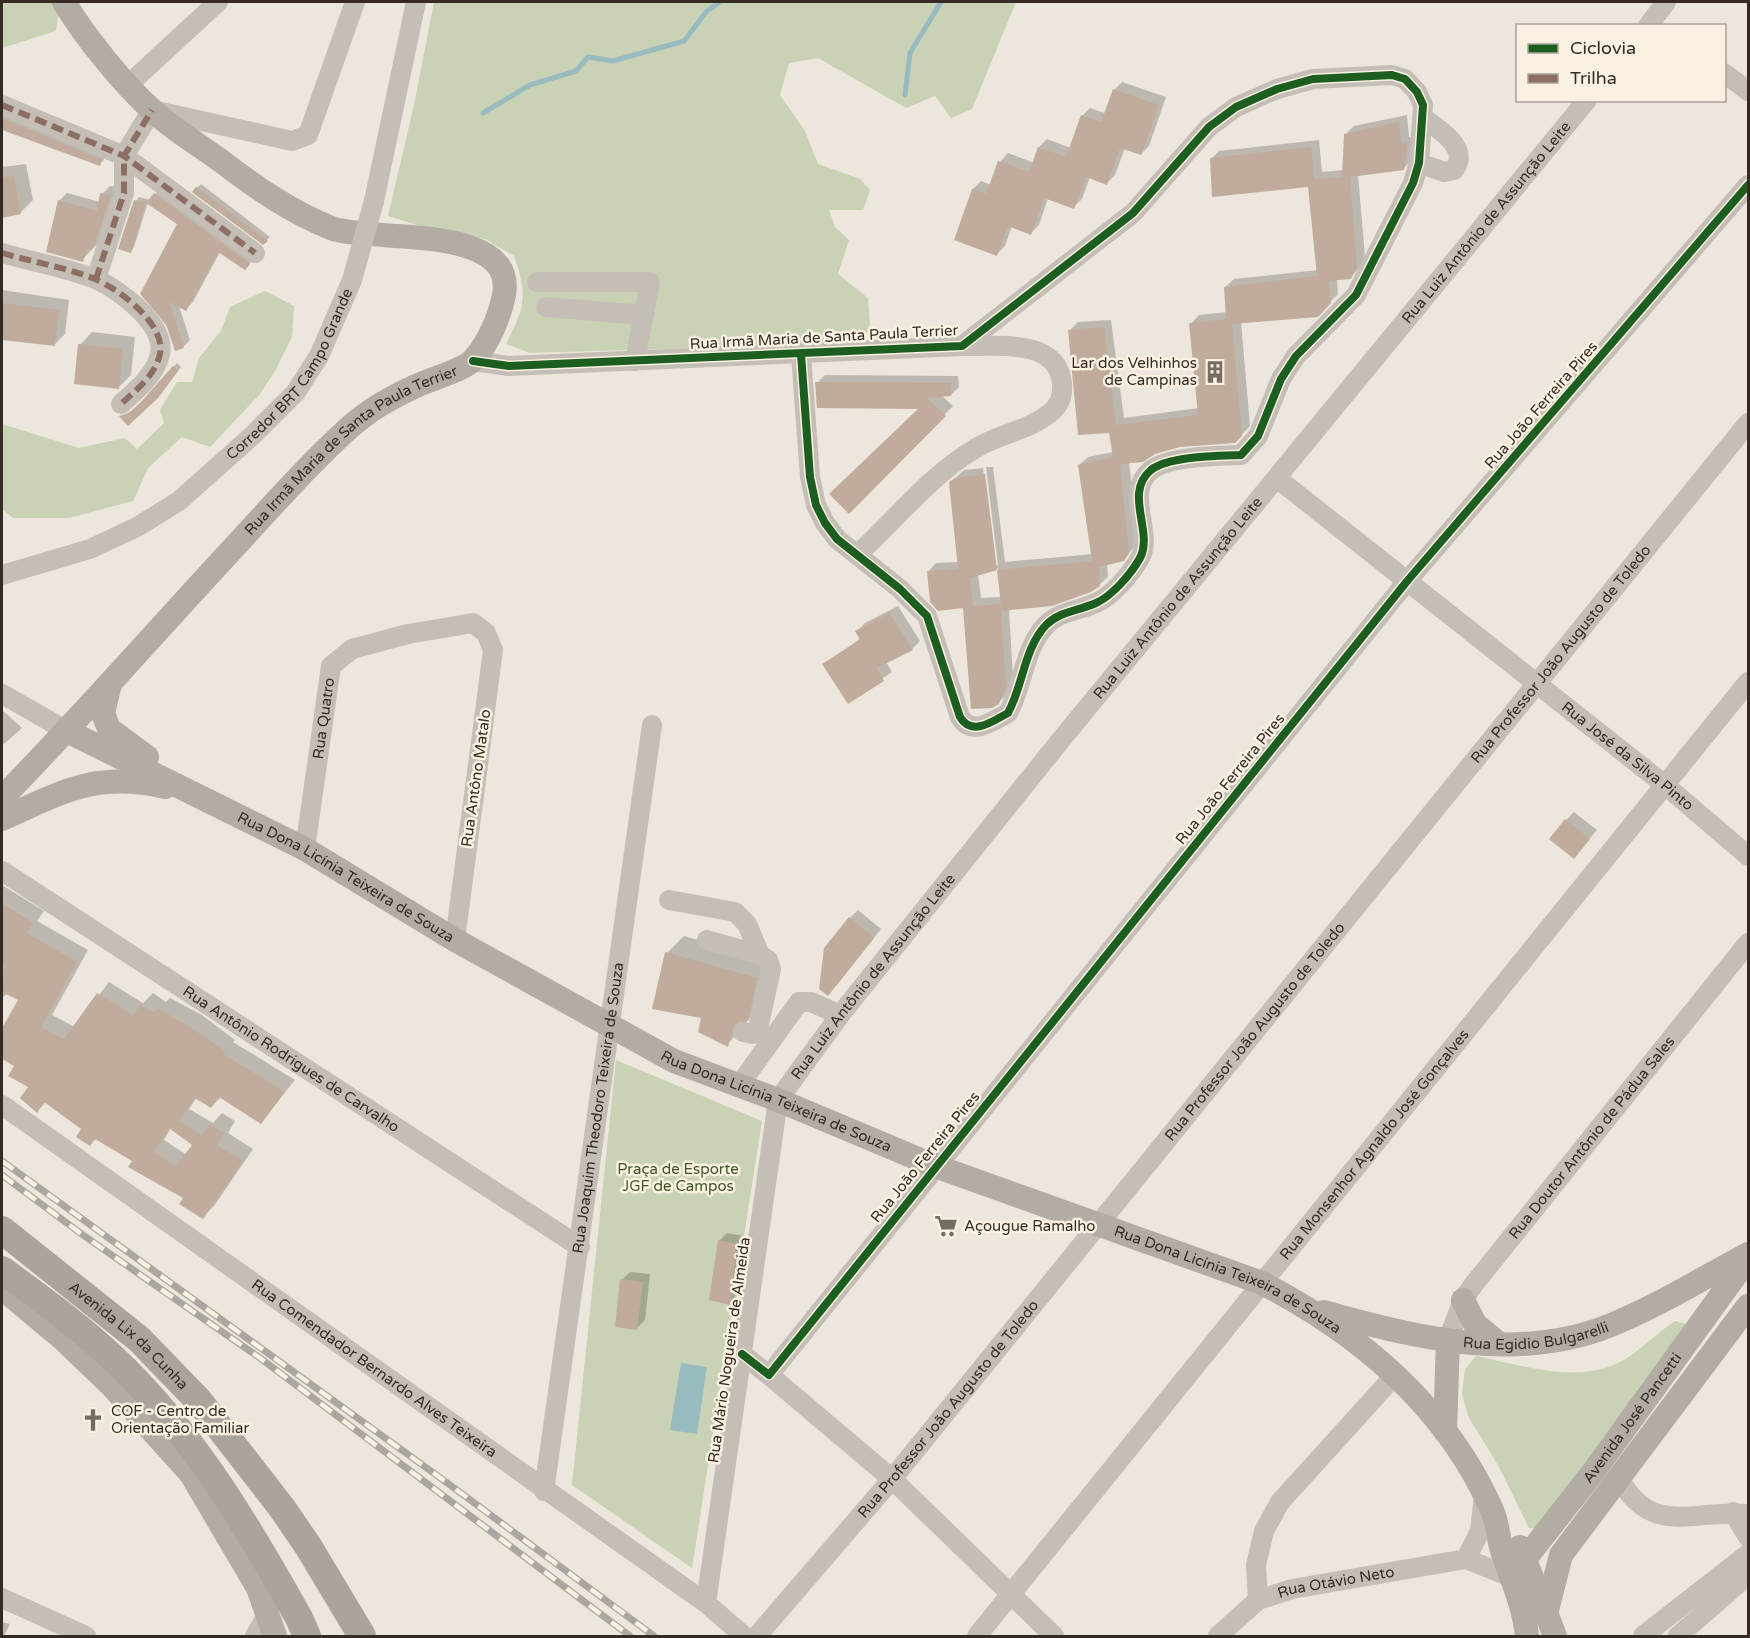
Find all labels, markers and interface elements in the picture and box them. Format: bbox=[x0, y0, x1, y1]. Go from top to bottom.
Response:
legend bbox=[1516, 24, 1726, 102]
text: Ciclovia bbox=[1570, 37, 1636, 59]
text: Trilha bbox=[1570, 67, 1617, 89]
street label: Rua Luiz Antônio de Assunção Leite bbox=[1398, 118, 1575, 327]
street label: Corredor BRT Campo Grande bbox=[222, 286, 356, 464]
street label: Rua Irmã Maria de Santa Paula Terrier bbox=[689, 321, 959, 353]
street label: Rua João Ferreira Pires bbox=[1481, 338, 1601, 472]
place label: Lar dos Velhinhos de Campinas bbox=[1071, 354, 1197, 389]
building icon: Lar dos Velhinhos de Campinas bbox=[1202, 359, 1228, 385]
street label: Rua Irmã Maria de Santa Paula Terrier bbox=[241, 362, 461, 539]
street label: Rua Luiz Antônio de Assunção Leite bbox=[1089, 493, 1266, 703]
street label: Rua Professor João Augusto de Toledo bbox=[1467, 541, 1655, 767]
street label: Rua Quatro bbox=[309, 676, 338, 760]
street label: Rua José da Silva Pinto bbox=[1558, 698, 1697, 814]
street label: Rua Antôno Matalo bbox=[457, 708, 495, 848]
street label: Rua João Ferreira Pires bbox=[1172, 710, 1288, 848]
street label: Rua Dona Licínia Teixeira de Souza bbox=[235, 808, 458, 946]
street label: Rua Luiz Antônio de Assunção Leite bbox=[787, 870, 959, 1083]
street label: Rua Professor João Augusto de Toledo bbox=[1161, 919, 1349, 1144]
street label: Rua Joaquim Theodoro Teixeira de Souza bbox=[569, 961, 627, 1254]
street label: Rua Antônio Rodrigues de Carvalho bbox=[180, 982, 403, 1136]
street label: Rua Monsenhor Agnaldo José Gonçalves bbox=[1276, 1026, 1473, 1263]
street label: Rua Doutor Antônio de Pádua Sales bbox=[1505, 1033, 1678, 1242]
street label: Rua Dona Licínia Teixeira de Souza bbox=[658, 1046, 894, 1156]
street label: Rua João Ferreira Pires bbox=[867, 1088, 983, 1226]
park label: Praça de Esporte JGF de Campos bbox=[617, 1160, 739, 1195]
supermarket icon: Açougue Ramalho bbox=[933, 1213, 959, 1239]
place label: Açougue Ramalho bbox=[964, 1217, 1096, 1235]
street label: Rua Dona Licínia Teixeira de Souza bbox=[1112, 1222, 1345, 1337]
street label: Rua Mário Nogueira de Almeida bbox=[704, 1236, 754, 1464]
street label: Rua Comendador Bernardo Alves Teixeira bbox=[248, 1275, 500, 1461]
street label: Avenida Lix da Cunha bbox=[65, 1278, 192, 1393]
street label: Rua Professor João Augusto de Toledo bbox=[854, 1296, 1042, 1521]
street label: Rua Egidio Bulgarelli bbox=[1462, 1318, 1611, 1353]
street label: Avenida José Pancetti bbox=[1579, 1349, 1685, 1487]
place label: COF - Centro de Orientação Familiar bbox=[111, 1402, 249, 1437]
church icon: COF - Centro de Orientação Familiar bbox=[80, 1407, 106, 1433]
street label: Rua Otávio Neto bbox=[1275, 1563, 1396, 1602]

